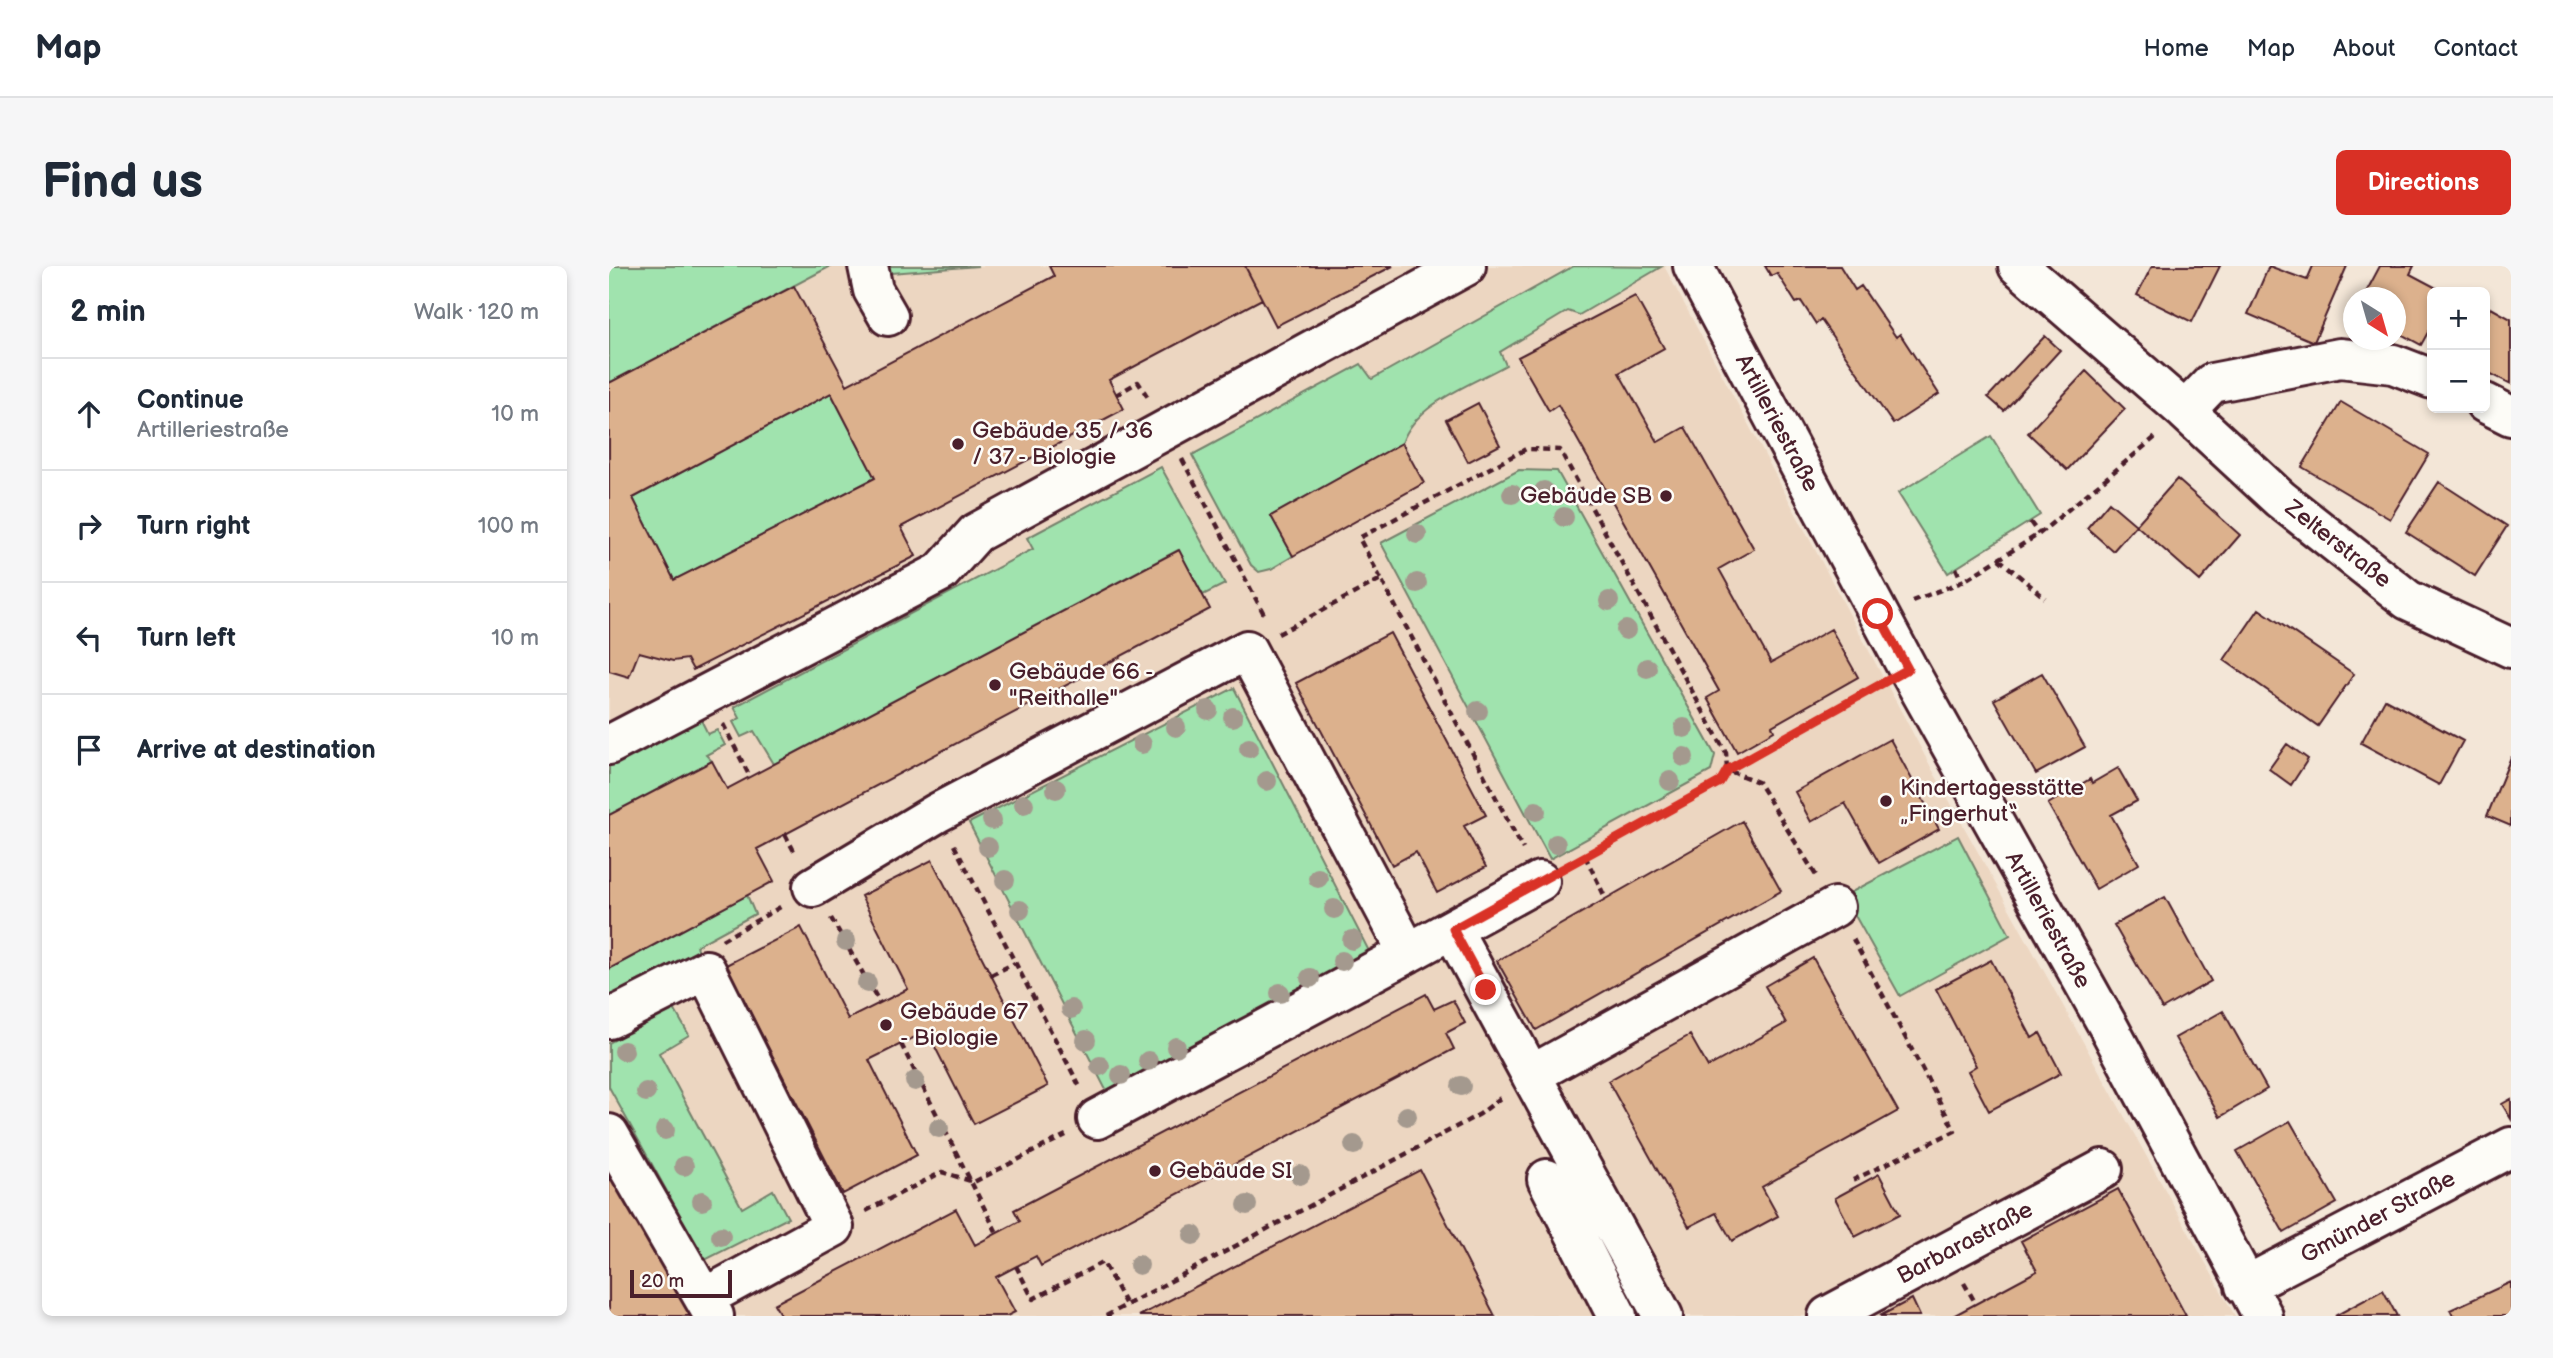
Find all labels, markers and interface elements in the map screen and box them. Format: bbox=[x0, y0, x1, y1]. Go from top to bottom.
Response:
text: Map bbox=[35, 28, 101, 68]
text: Home bbox=[2144, 34, 2209, 63]
text: Map bbox=[2247, 34, 2295, 63]
text: About bbox=[2333, 34, 2395, 63]
text: Contact bbox=[2433, 34, 2518, 63]
button: Directions bbox=[2336, 150, 2511, 215]
text: Find us bbox=[42, 153, 203, 212]
north arrow bbox=[2343, 287, 2406, 350]
map controls bbox=[2427, 287, 2490, 413]
button: + bbox=[2427, 287, 2490, 350]
text: 2 min bbox=[70, 294, 146, 330]
text: Walk · 120 m bbox=[414, 298, 539, 326]
street label: Artilleriestraße bbox=[1729, 349, 1825, 497]
button: − bbox=[2427, 350, 2490, 413]
text: Continue bbox=[137, 385, 244, 416]
icon: ahead bbox=[70, 395, 108, 433]
text: 10 m bbox=[491, 400, 539, 428]
text: Artilleriestraße bbox=[137, 416, 289, 444]
place label: Gebäude 35 / 36 / 37 - Biologie bbox=[972, 417, 1153, 471]
marker: Gebäude 35 / 36 / 37 - Biologie bbox=[950, 436, 966, 452]
place label: Gebäude SB bbox=[1520, 482, 1652, 510]
marker: Gebäude SB bbox=[1658, 488, 1674, 504]
street label: Zelterstraße bbox=[2279, 493, 2397, 594]
icon: right bbox=[70, 507, 108, 545]
text: Turn right bbox=[137, 511, 250, 542]
text: 100 m bbox=[478, 512, 539, 540]
route start bbox=[1862, 598, 1893, 629]
icon: left bbox=[70, 619, 108, 657]
text: Turn left bbox=[137, 623, 236, 654]
text: 10 m bbox=[491, 624, 539, 652]
place label: Gebäude 66 - "Reithalle" bbox=[1009, 658, 1154, 712]
marker: Gebäude 66 - "Reithalle" bbox=[987, 677, 1003, 693]
icon: arrive bbox=[70, 731, 108, 769]
text: Arrive at destination bbox=[137, 735, 376, 766]
place label: Kindertagesstätte „Fingerhut“ bbox=[1900, 774, 2084, 828]
marker: Kindertagesstätte „Fingerhut“ bbox=[1878, 793, 1894, 809]
street label: Artilleriestraße bbox=[1999, 847, 2097, 993]
route end bbox=[1470, 974, 1501, 1005]
place label: Gebäude 67 - Biologie bbox=[900, 998, 1029, 1052]
marker: Gebäude 67 - Biologie bbox=[878, 1017, 894, 1033]
place label: Gebäude SI bbox=[1169, 1157, 1292, 1185]
marker: Gebäude SI bbox=[1147, 1163, 1163, 1179]
street label: Gmünder Straße bbox=[2296, 1164, 2460, 1270]
street label: Barbarastraße bbox=[1892, 1196, 2038, 1290]
scale bar bbox=[630, 1267, 731, 1299]
text: 20 m bbox=[641, 1270, 684, 1293]

